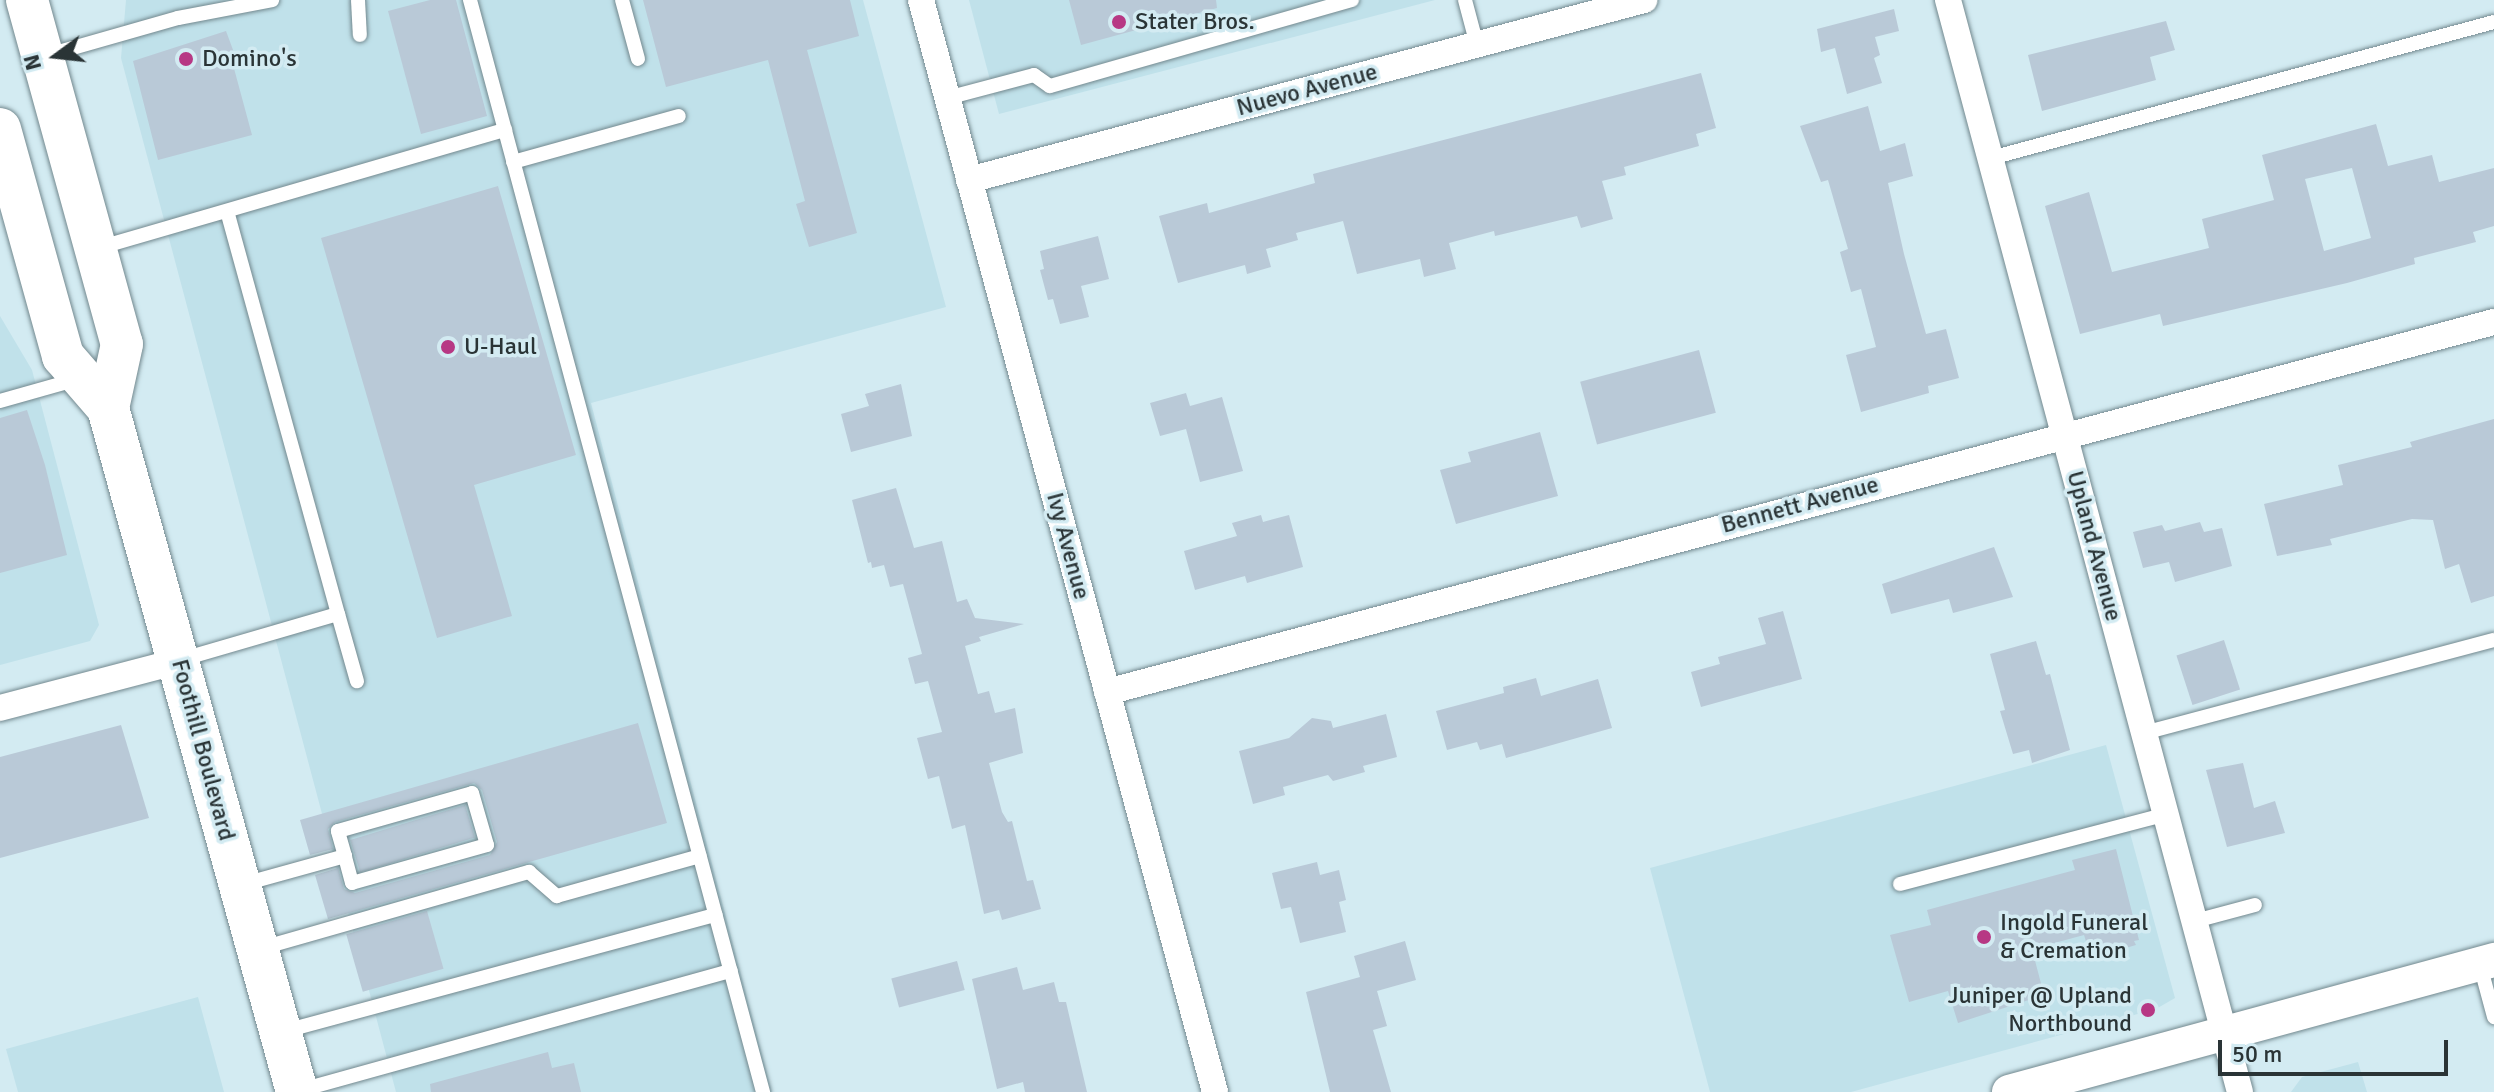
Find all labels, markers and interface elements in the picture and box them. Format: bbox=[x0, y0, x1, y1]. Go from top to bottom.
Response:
place label: Stater Bros. bbox=[1135, 8, 1255, 36]
marker: Stater Bros. bbox=[1110, 13, 1128, 31]
north arrow bbox=[16, 16, 96, 96]
place label: Domino's bbox=[202, 45, 297, 73]
marker: Domino's bbox=[177, 50, 195, 68]
text: N bbox=[17, 51, 47, 73]
street label: Nuevo Avenue bbox=[1233, 57, 1381, 123]
place label: U-Haul bbox=[464, 333, 537, 361]
marker: U-Haul bbox=[439, 338, 457, 356]
street label: Upland Avenue bbox=[2060, 468, 2128, 624]
street label: Bennett Avenue bbox=[1718, 470, 1882, 540]
street label: Ivy Avenue bbox=[1040, 489, 1096, 603]
street label: Foothill Boulevard bbox=[165, 656, 241, 844]
place label: Ingold Funeral & Cremation bbox=[2000, 909, 2148, 965]
marker: Ingold Funeral & Cremation bbox=[1975, 928, 1993, 946]
place label: Juniper @ Upland Northbound bbox=[1948, 982, 2132, 1038]
marker: Juniper @ Upland Northbound bbox=[2139, 1001, 2157, 1019]
scale bar bbox=[2222, 1024, 2452, 1074]
text: 50 m bbox=[2232, 1039, 2282, 1069]

